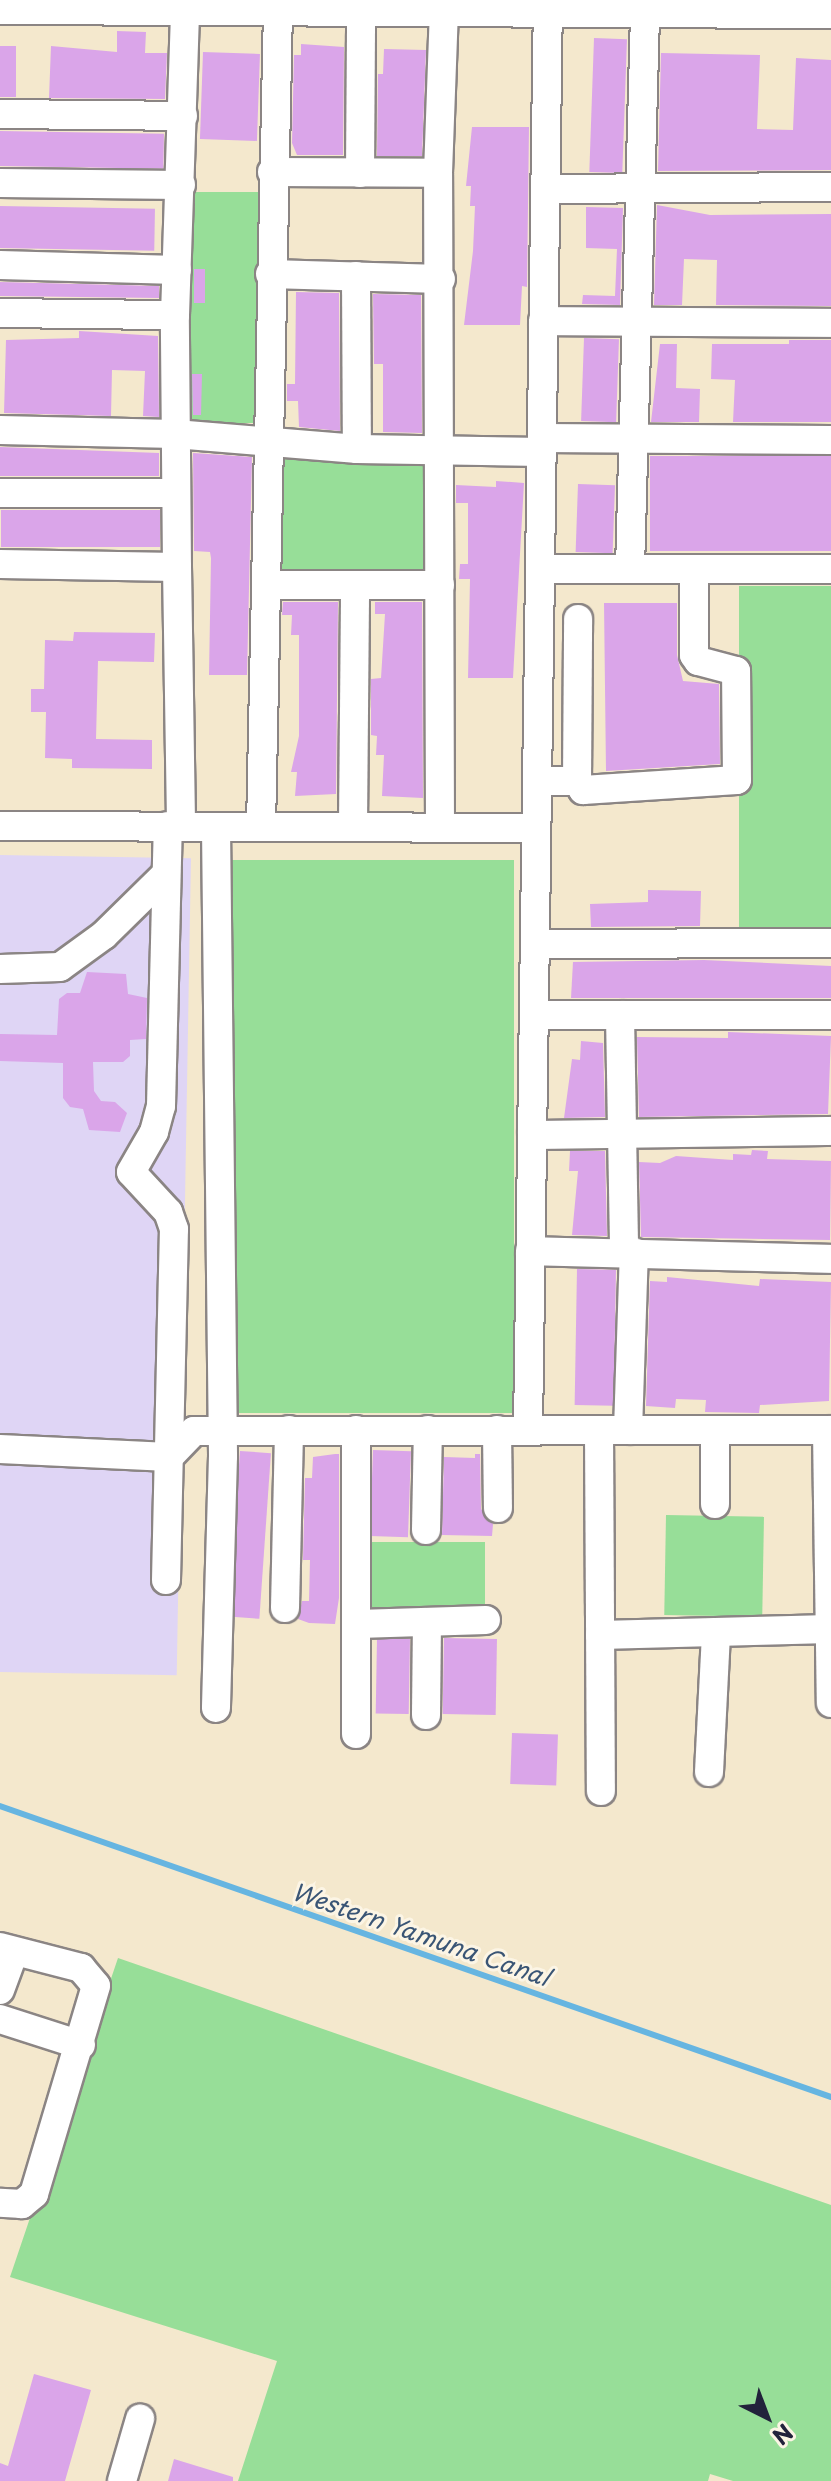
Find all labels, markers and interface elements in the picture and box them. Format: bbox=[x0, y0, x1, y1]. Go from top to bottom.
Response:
water label: Western Yamuna Canal bbox=[288, 1876, 554, 1992]
north arrow bbox=[727, 2377, 807, 2457]
text: N bbox=[766, 2417, 801, 2453]

